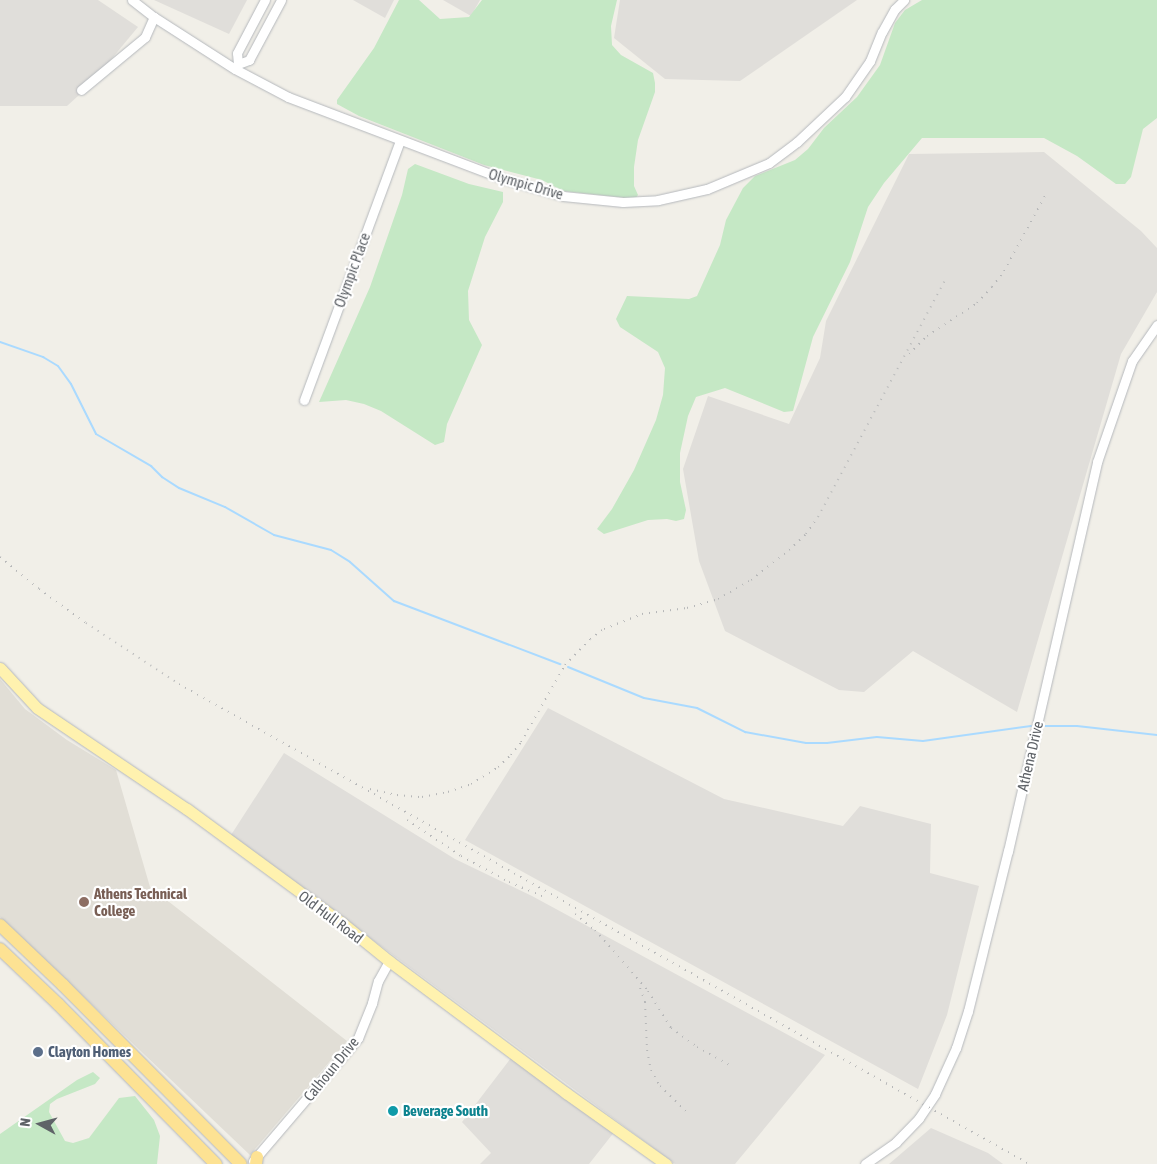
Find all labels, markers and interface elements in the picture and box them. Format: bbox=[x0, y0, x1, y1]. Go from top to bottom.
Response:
street label: Olympic Drive bbox=[487, 165, 565, 203]
street label: Olympic Place bbox=[330, 230, 374, 310]
street label: Athena Drive bbox=[1013, 719, 1047, 793]
place label: Athens Technical College bbox=[94, 884, 187, 919]
street label: Old Hull Road bbox=[295, 887, 367, 947]
marker: Athens Technical College bbox=[78, 896, 90, 908]
street label: Calhoun Drive bbox=[300, 1033, 362, 1105]
place label: Clayton Homes bbox=[48, 1043, 131, 1061]
marker: Clayton Homes bbox=[32, 1046, 44, 1058]
north arrow bbox=[15, 1099, 65, 1149]
place label: Beverage South bbox=[403, 1102, 488, 1120]
marker: Beverage South bbox=[387, 1105, 399, 1117]
text: N bbox=[17, 1117, 34, 1127]

